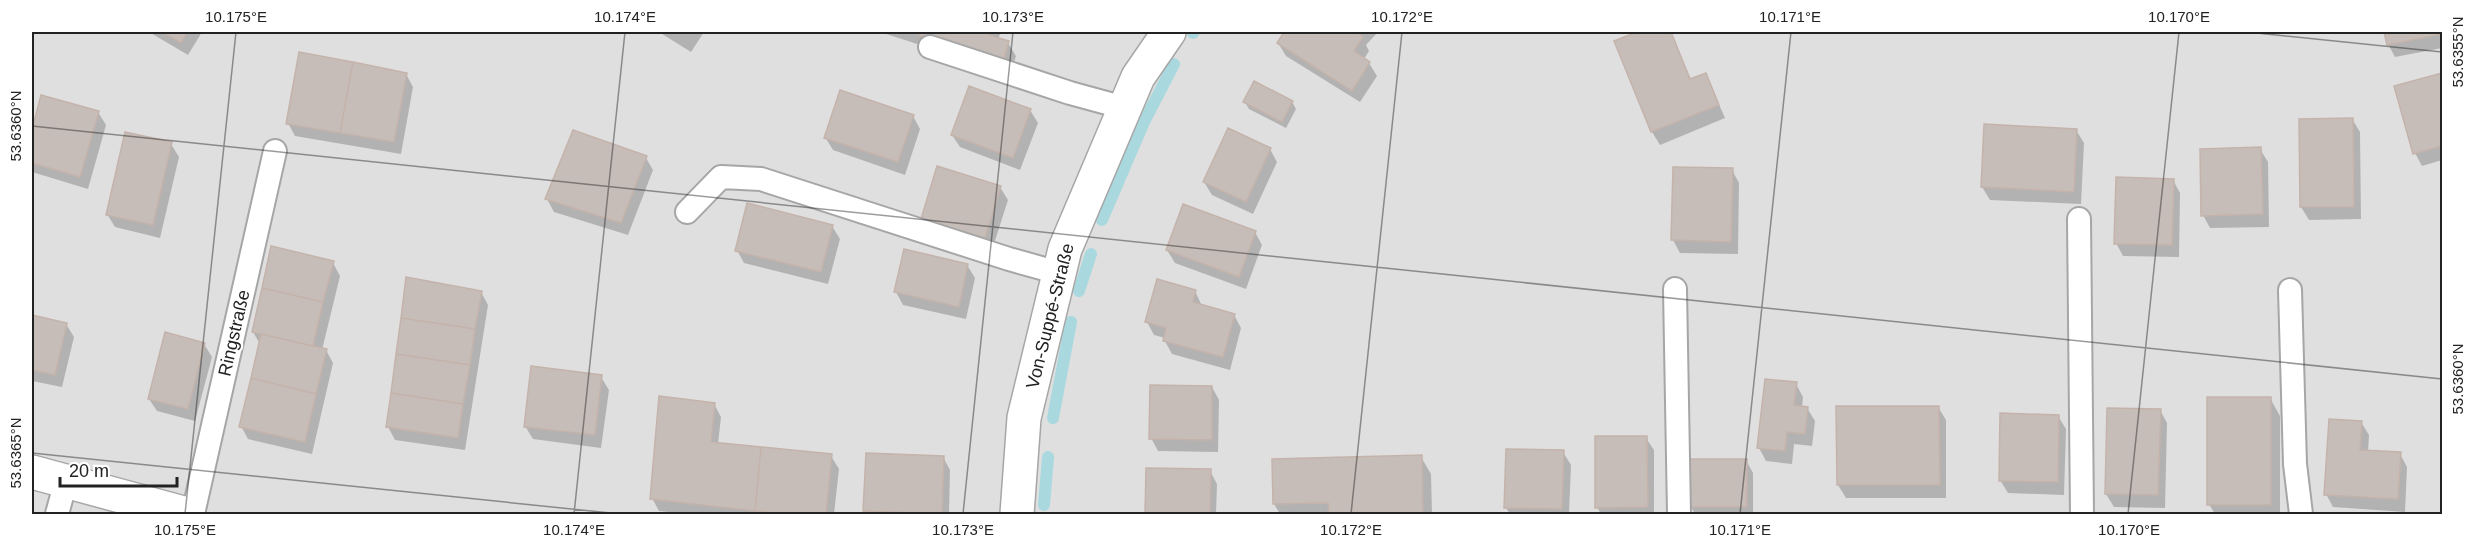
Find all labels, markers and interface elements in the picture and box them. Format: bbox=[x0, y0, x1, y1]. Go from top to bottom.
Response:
text: 10.175°E bbox=[205, 8, 267, 25]
text: 10.174°E bbox=[594, 8, 656, 25]
text: 10.173°E bbox=[982, 8, 1044, 25]
text: 10.172°E bbox=[1371, 8, 1433, 25]
text: 10.171°E bbox=[1759, 8, 1821, 25]
text: 10.170°E bbox=[2148, 8, 2210, 25]
text: 53.6355°N bbox=[2449, 16, 2466, 88]
text: 53.6360°N bbox=[7, 90, 24, 162]
street label: Von-Suppé-Straße bbox=[1022, 241, 1078, 391]
street label: Ringstraße bbox=[214, 288, 254, 378]
text: 53.6360°N bbox=[2449, 343, 2466, 415]
text: 53.6365°N bbox=[7, 417, 24, 489]
scale bar bbox=[60, 450, 177, 488]
text: 20 m bbox=[69, 461, 109, 481]
text: 10.175°E bbox=[154, 521, 216, 538]
text: 10.174°E bbox=[543, 521, 605, 538]
text: 10.173°E bbox=[932, 521, 994, 538]
text: 10.172°E bbox=[1320, 521, 1382, 538]
text: 10.171°E bbox=[1709, 521, 1771, 538]
text: 10.170°E bbox=[2098, 521, 2160, 538]

